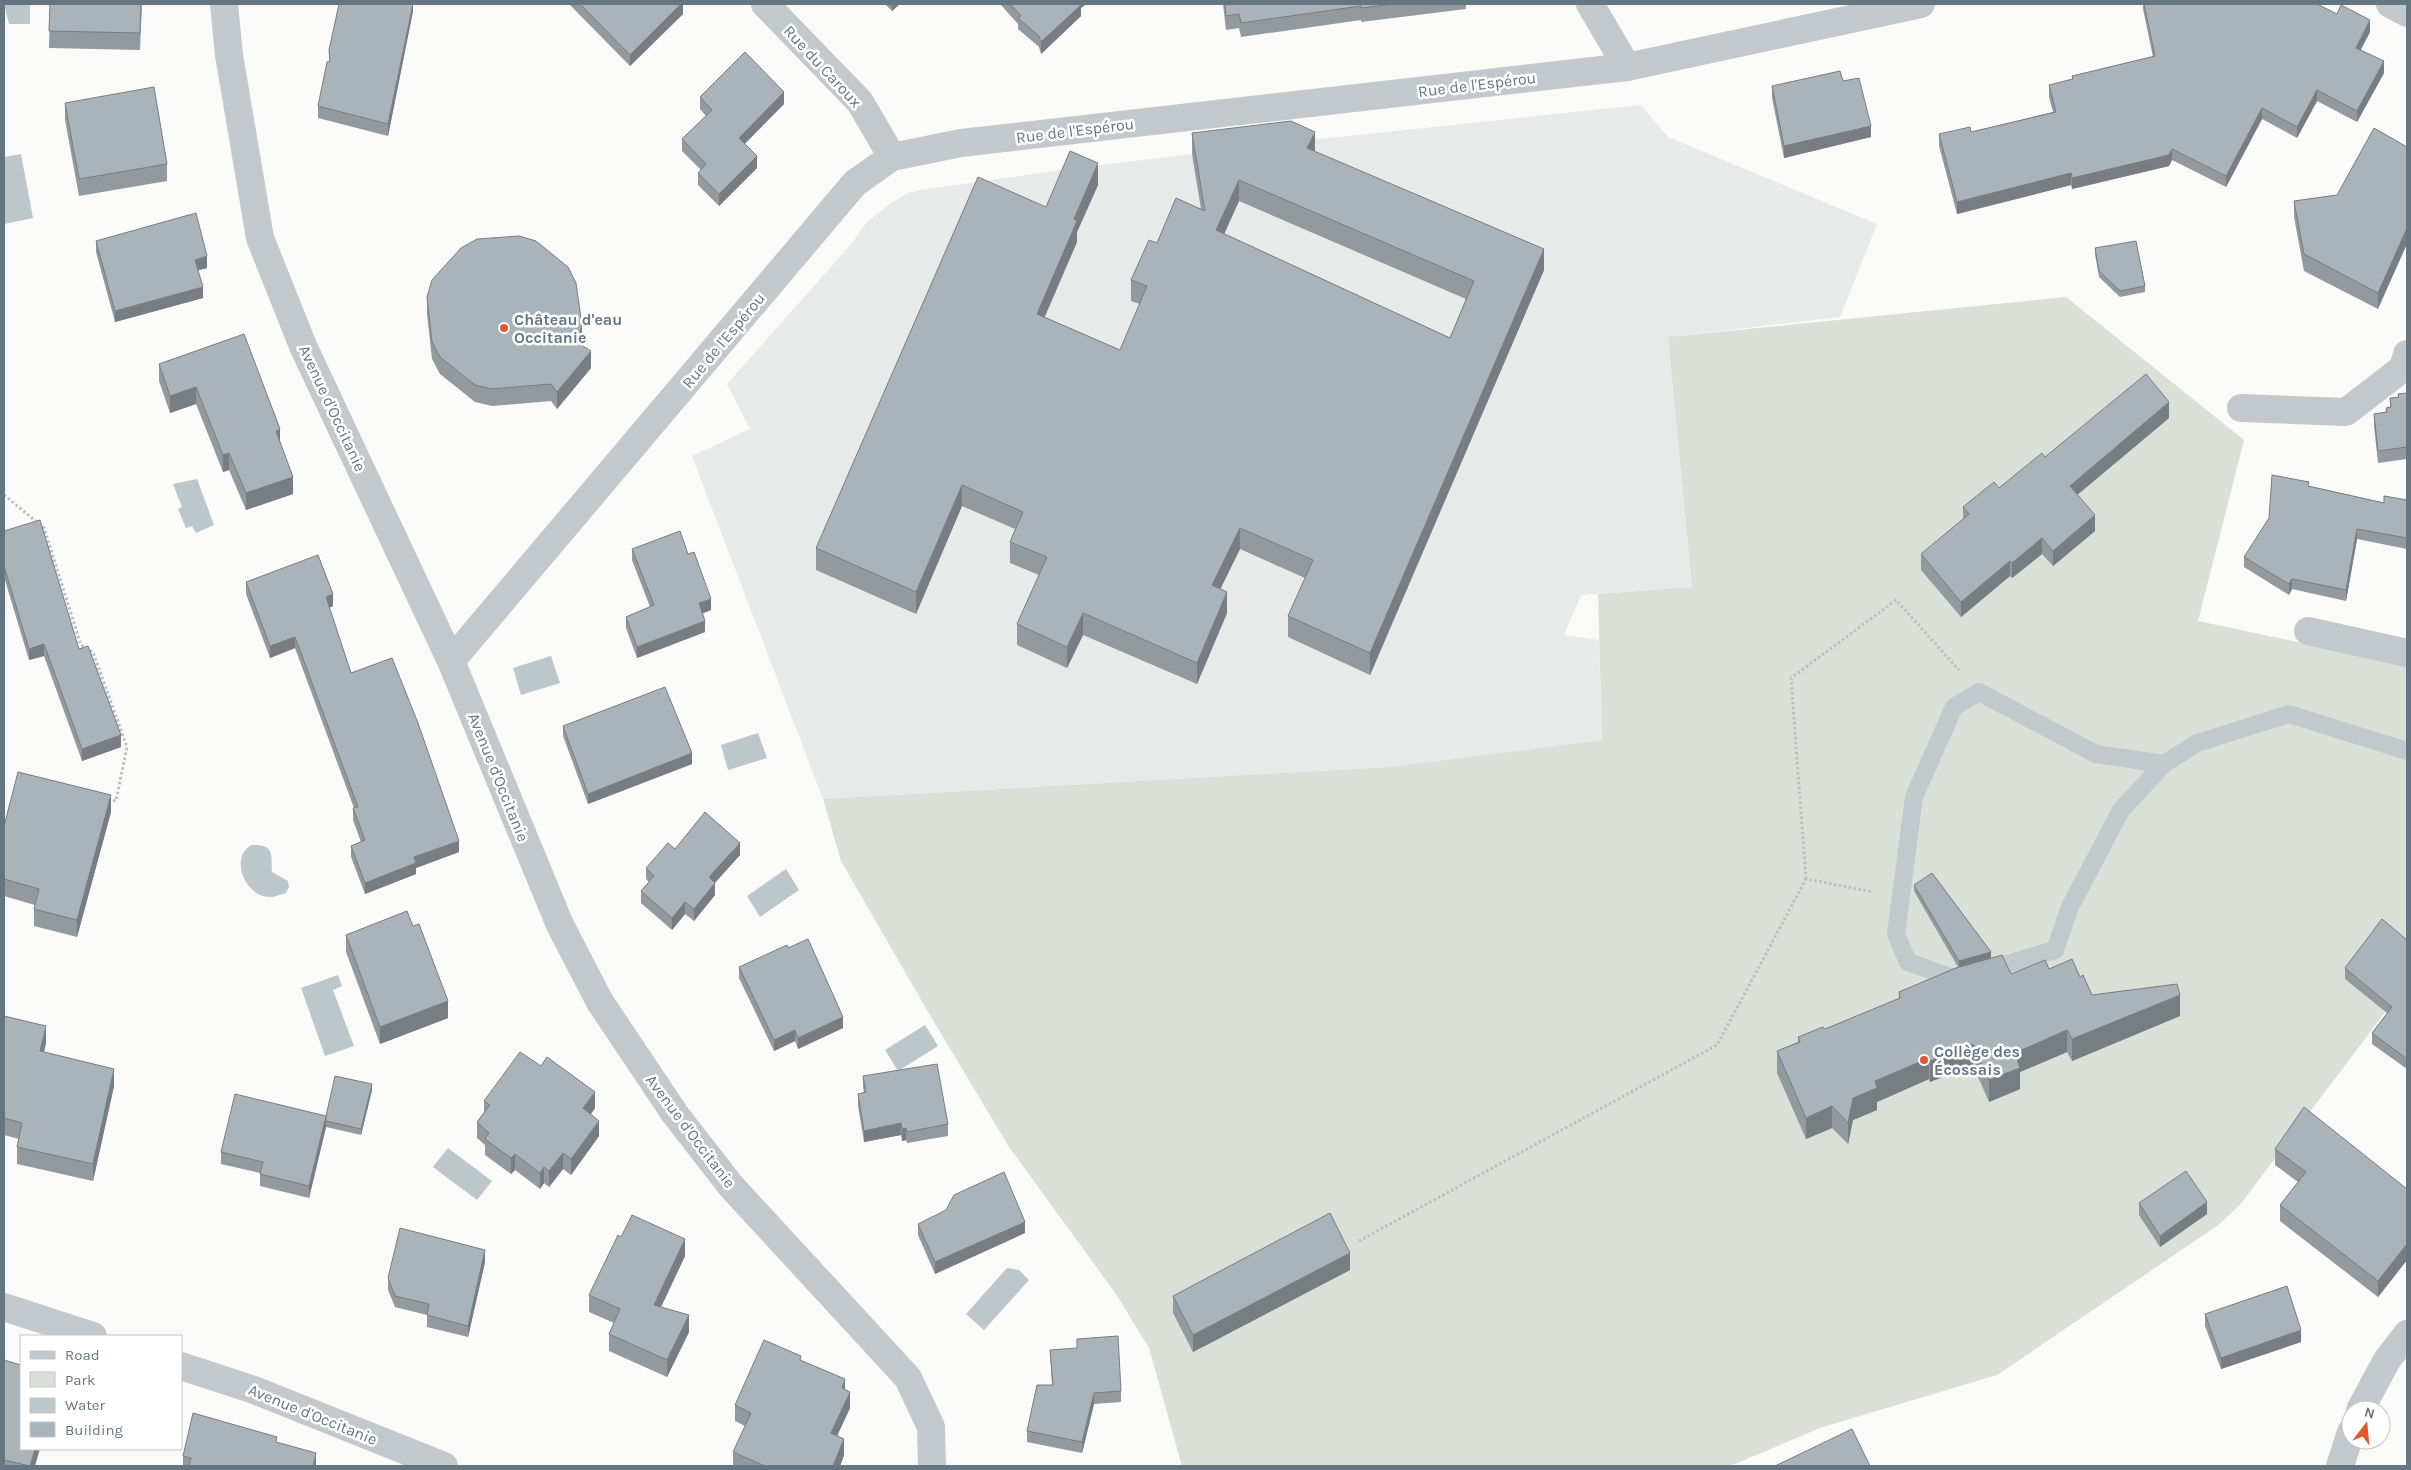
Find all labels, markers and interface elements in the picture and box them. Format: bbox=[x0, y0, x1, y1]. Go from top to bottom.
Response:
street label: Rue du Caroux bbox=[780, 21, 866, 111]
street label: Rue de l'Espérou bbox=[1417, 68, 1537, 101]
street label: Rue de l'Espérou bbox=[1015, 114, 1135, 147]
street label: Rue de l'Espérou bbox=[678, 289, 769, 392]
place label: Château d'eau Occitanie bbox=[514, 310, 622, 347]
marker: Château d'eau Occitanie bbox=[498, 322, 510, 334]
street label: Avenue d'Occitanie bbox=[295, 342, 370, 474]
street label: Avenue d'Occitanie bbox=[464, 710, 533, 844]
place label: Collège des Écossais bbox=[1934, 1042, 2020, 1079]
marker: Collège des Écossais bbox=[1918, 1054, 1930, 1066]
street label: Avenue d'Occitanie bbox=[642, 1071, 739, 1192]
legend bbox=[20, 1335, 182, 1450]
text: Road bbox=[65, 1346, 100, 1364]
text: Park bbox=[65, 1371, 95, 1389]
street label: Avenue d'Occitanie bbox=[246, 1380, 380, 1449]
text: Water bbox=[65, 1396, 106, 1414]
north arrow bbox=[2341, 1400, 2391, 1450]
text: N bbox=[2362, 1403, 2377, 1423]
text: Building bbox=[65, 1421, 123, 1439]

